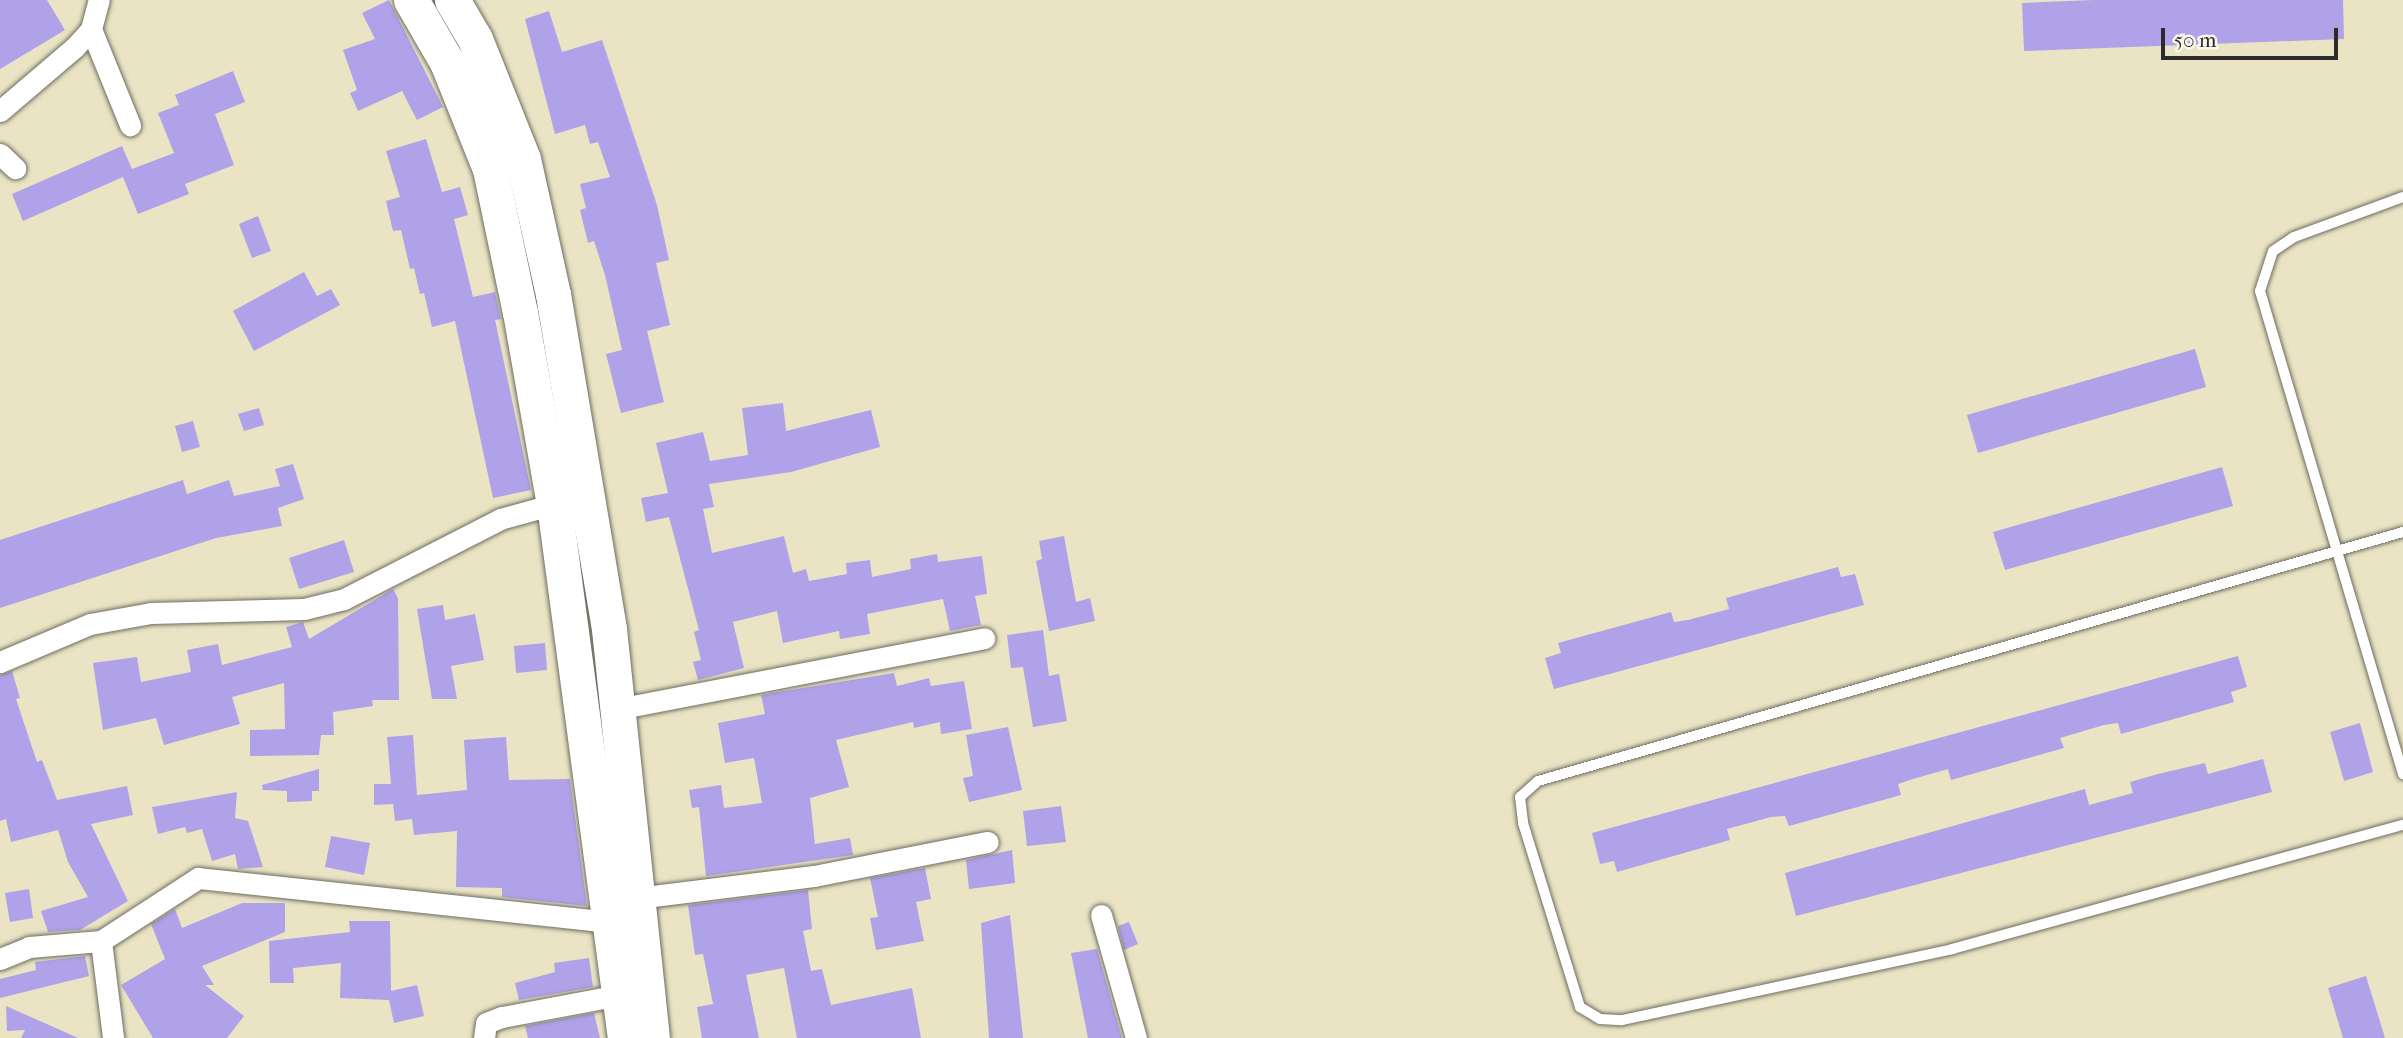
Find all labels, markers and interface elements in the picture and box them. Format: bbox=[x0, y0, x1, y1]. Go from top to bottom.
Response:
scale bar bbox=[2165, 14, 2342, 58]
text: 50 m bbox=[2174, 28, 2217, 52]

